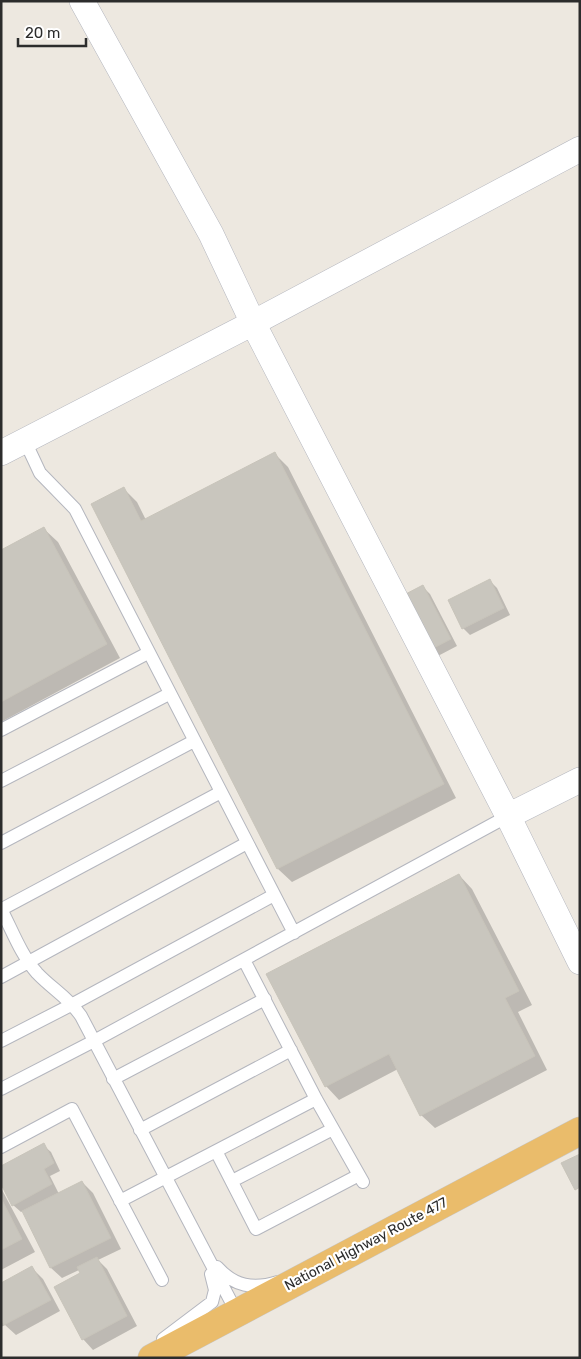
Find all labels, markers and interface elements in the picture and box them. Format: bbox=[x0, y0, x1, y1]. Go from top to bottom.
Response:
scale bar bbox=[18, 15, 85, 47]
text: 20 m bbox=[25, 24, 60, 42]
street label: National Highway Route 477 bbox=[282, 1194, 450, 1294]

